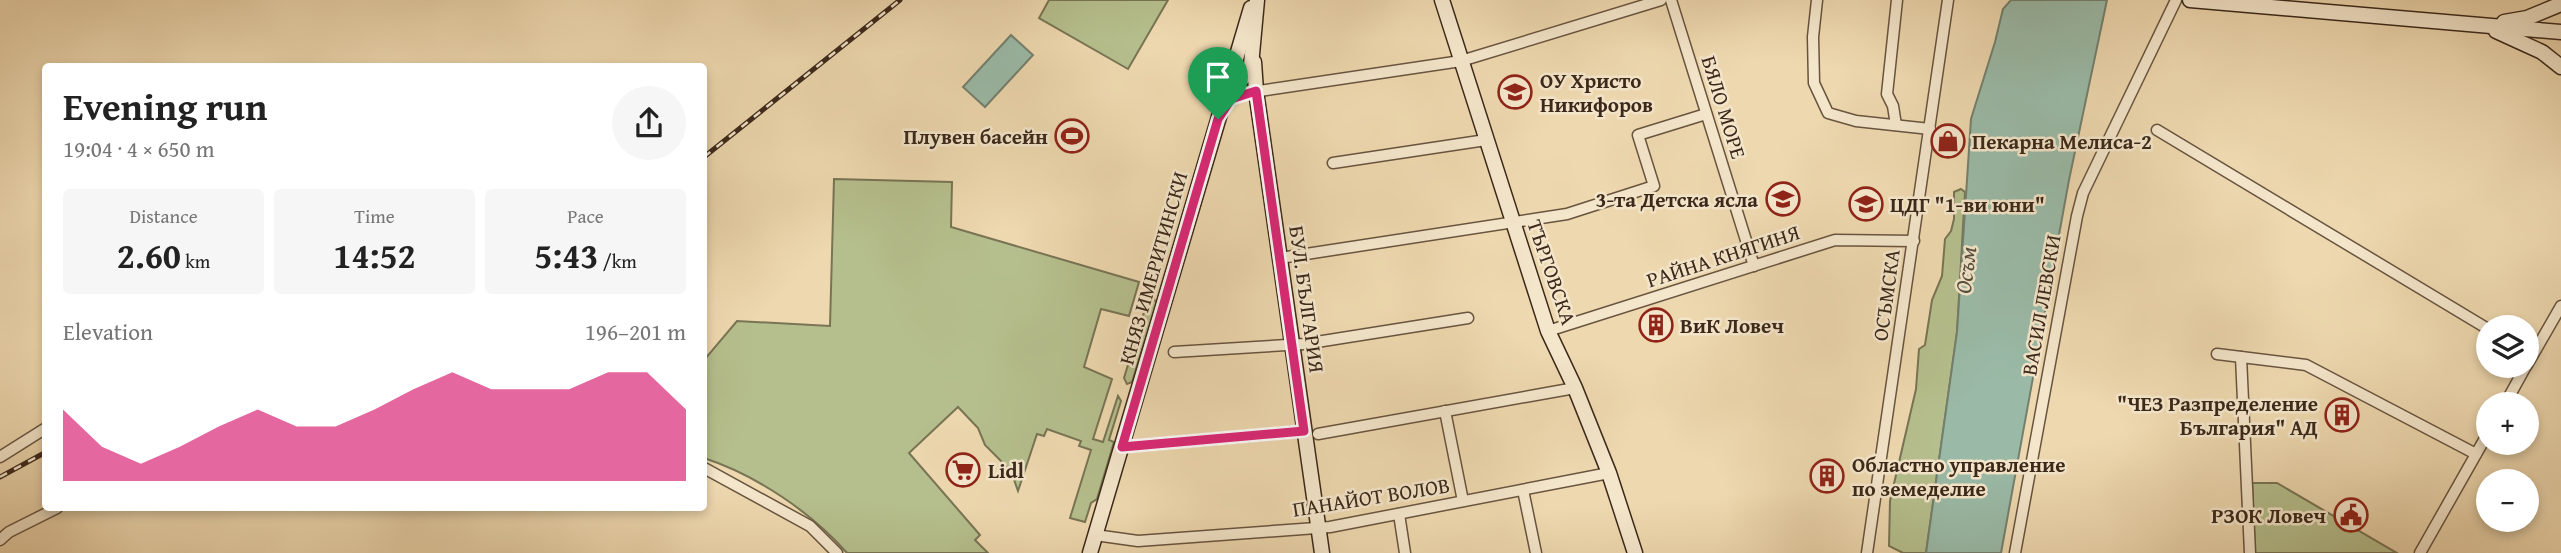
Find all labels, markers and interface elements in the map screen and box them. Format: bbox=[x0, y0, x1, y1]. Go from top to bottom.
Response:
pin bbox=[1188, 47, 1248, 119]
street label: БЯЛО МОРЕ bbox=[1694, 52, 1754, 163]
icon: arrive bbox=[1199, 58, 1237, 96]
place label: ОУ Христо Никифоров bbox=[1540, 65, 1653, 120]
school or university icon: ОУ Христо Никифоров bbox=[1496, 73, 1534, 111]
text: Evening run bbox=[63, 78, 267, 134]
button: share bbox=[612, 86, 686, 160]
sports icon: Плувен басейн bbox=[1053, 117, 1091, 155]
place label: Плувен басейн bbox=[903, 121, 1048, 152]
shop icon: Пекарна Мелиса-2 bbox=[1929, 122, 1967, 160]
place label: Пекарна Мелиса-2 bbox=[1972, 126, 2152, 157]
text: 19:04 · 4 × 650 m bbox=[63, 132, 215, 165]
street label: КНЯЗ ИМЕРИТИНСКИ bbox=[1111, 168, 1195, 368]
school or university icon: 3-та Детска ясла bbox=[1764, 180, 1802, 218]
place label: 3-та Детска ясла bbox=[1596, 184, 1758, 215]
school or university icon: ЦДГ "1-ви юни" bbox=[1847, 185, 1885, 223]
place label: ЦДГ "1-ви юни" bbox=[1890, 189, 2045, 220]
text: Distance bbox=[129, 202, 198, 230]
text: Time bbox=[354, 202, 395, 230]
text: Pace bbox=[567, 202, 604, 230]
street label: ТЪРГОВСКА bbox=[1520, 215, 1585, 329]
street label: РАЙНА КНЯГИНЯ bbox=[1642, 217, 1804, 295]
street label: БУЛ. БЪЛГАРИЯ bbox=[1281, 223, 1333, 375]
text: 2.60 bbox=[117, 230, 181, 281]
text: 14:52 bbox=[333, 230, 416, 281]
text: 5:43 bbox=[534, 230, 598, 281]
street label: ВАСИЛ ЛЕВСКИ bbox=[2013, 232, 2069, 378]
water label: Осъм bbox=[1946, 244, 1984, 296]
text: km bbox=[181, 247, 210, 275]
text: /km bbox=[598, 247, 637, 275]
street label: ОСЪМСКА bbox=[1864, 247, 1908, 343]
building icon: ВиК Ловеч bbox=[1637, 306, 1675, 344]
place label: ВиК Ловеч bbox=[1680, 310, 1784, 341]
text: Elevation bbox=[63, 315, 153, 348]
text: 196–201 m bbox=[585, 315, 686, 348]
map controls bbox=[2476, 315, 2539, 532]
button: layers bbox=[2476, 315, 2539, 378]
place label: "ЧЕЗ Разпределение България" АД bbox=[2117, 388, 2318, 443]
button: + bbox=[2476, 392, 2539, 455]
building icon: "ЧЕЗ Разпределение България" АД bbox=[2323, 396, 2361, 434]
place label: Областно управление по земеделие bbox=[1852, 449, 2066, 504]
supermarket icon: Lidl bbox=[944, 451, 982, 489]
place label: Lidl bbox=[988, 455, 1024, 486]
building icon: Областно управление по земеделие bbox=[1808, 457, 1846, 495]
street label: ПАНАЙОТ ВОЛОВ bbox=[1290, 469, 1452, 525]
button: − bbox=[2476, 469, 2539, 532]
public building icon: РЗОК Ловеч bbox=[2332, 496, 2370, 534]
place label: РЗОК Ловеч bbox=[2211, 500, 2326, 531]

